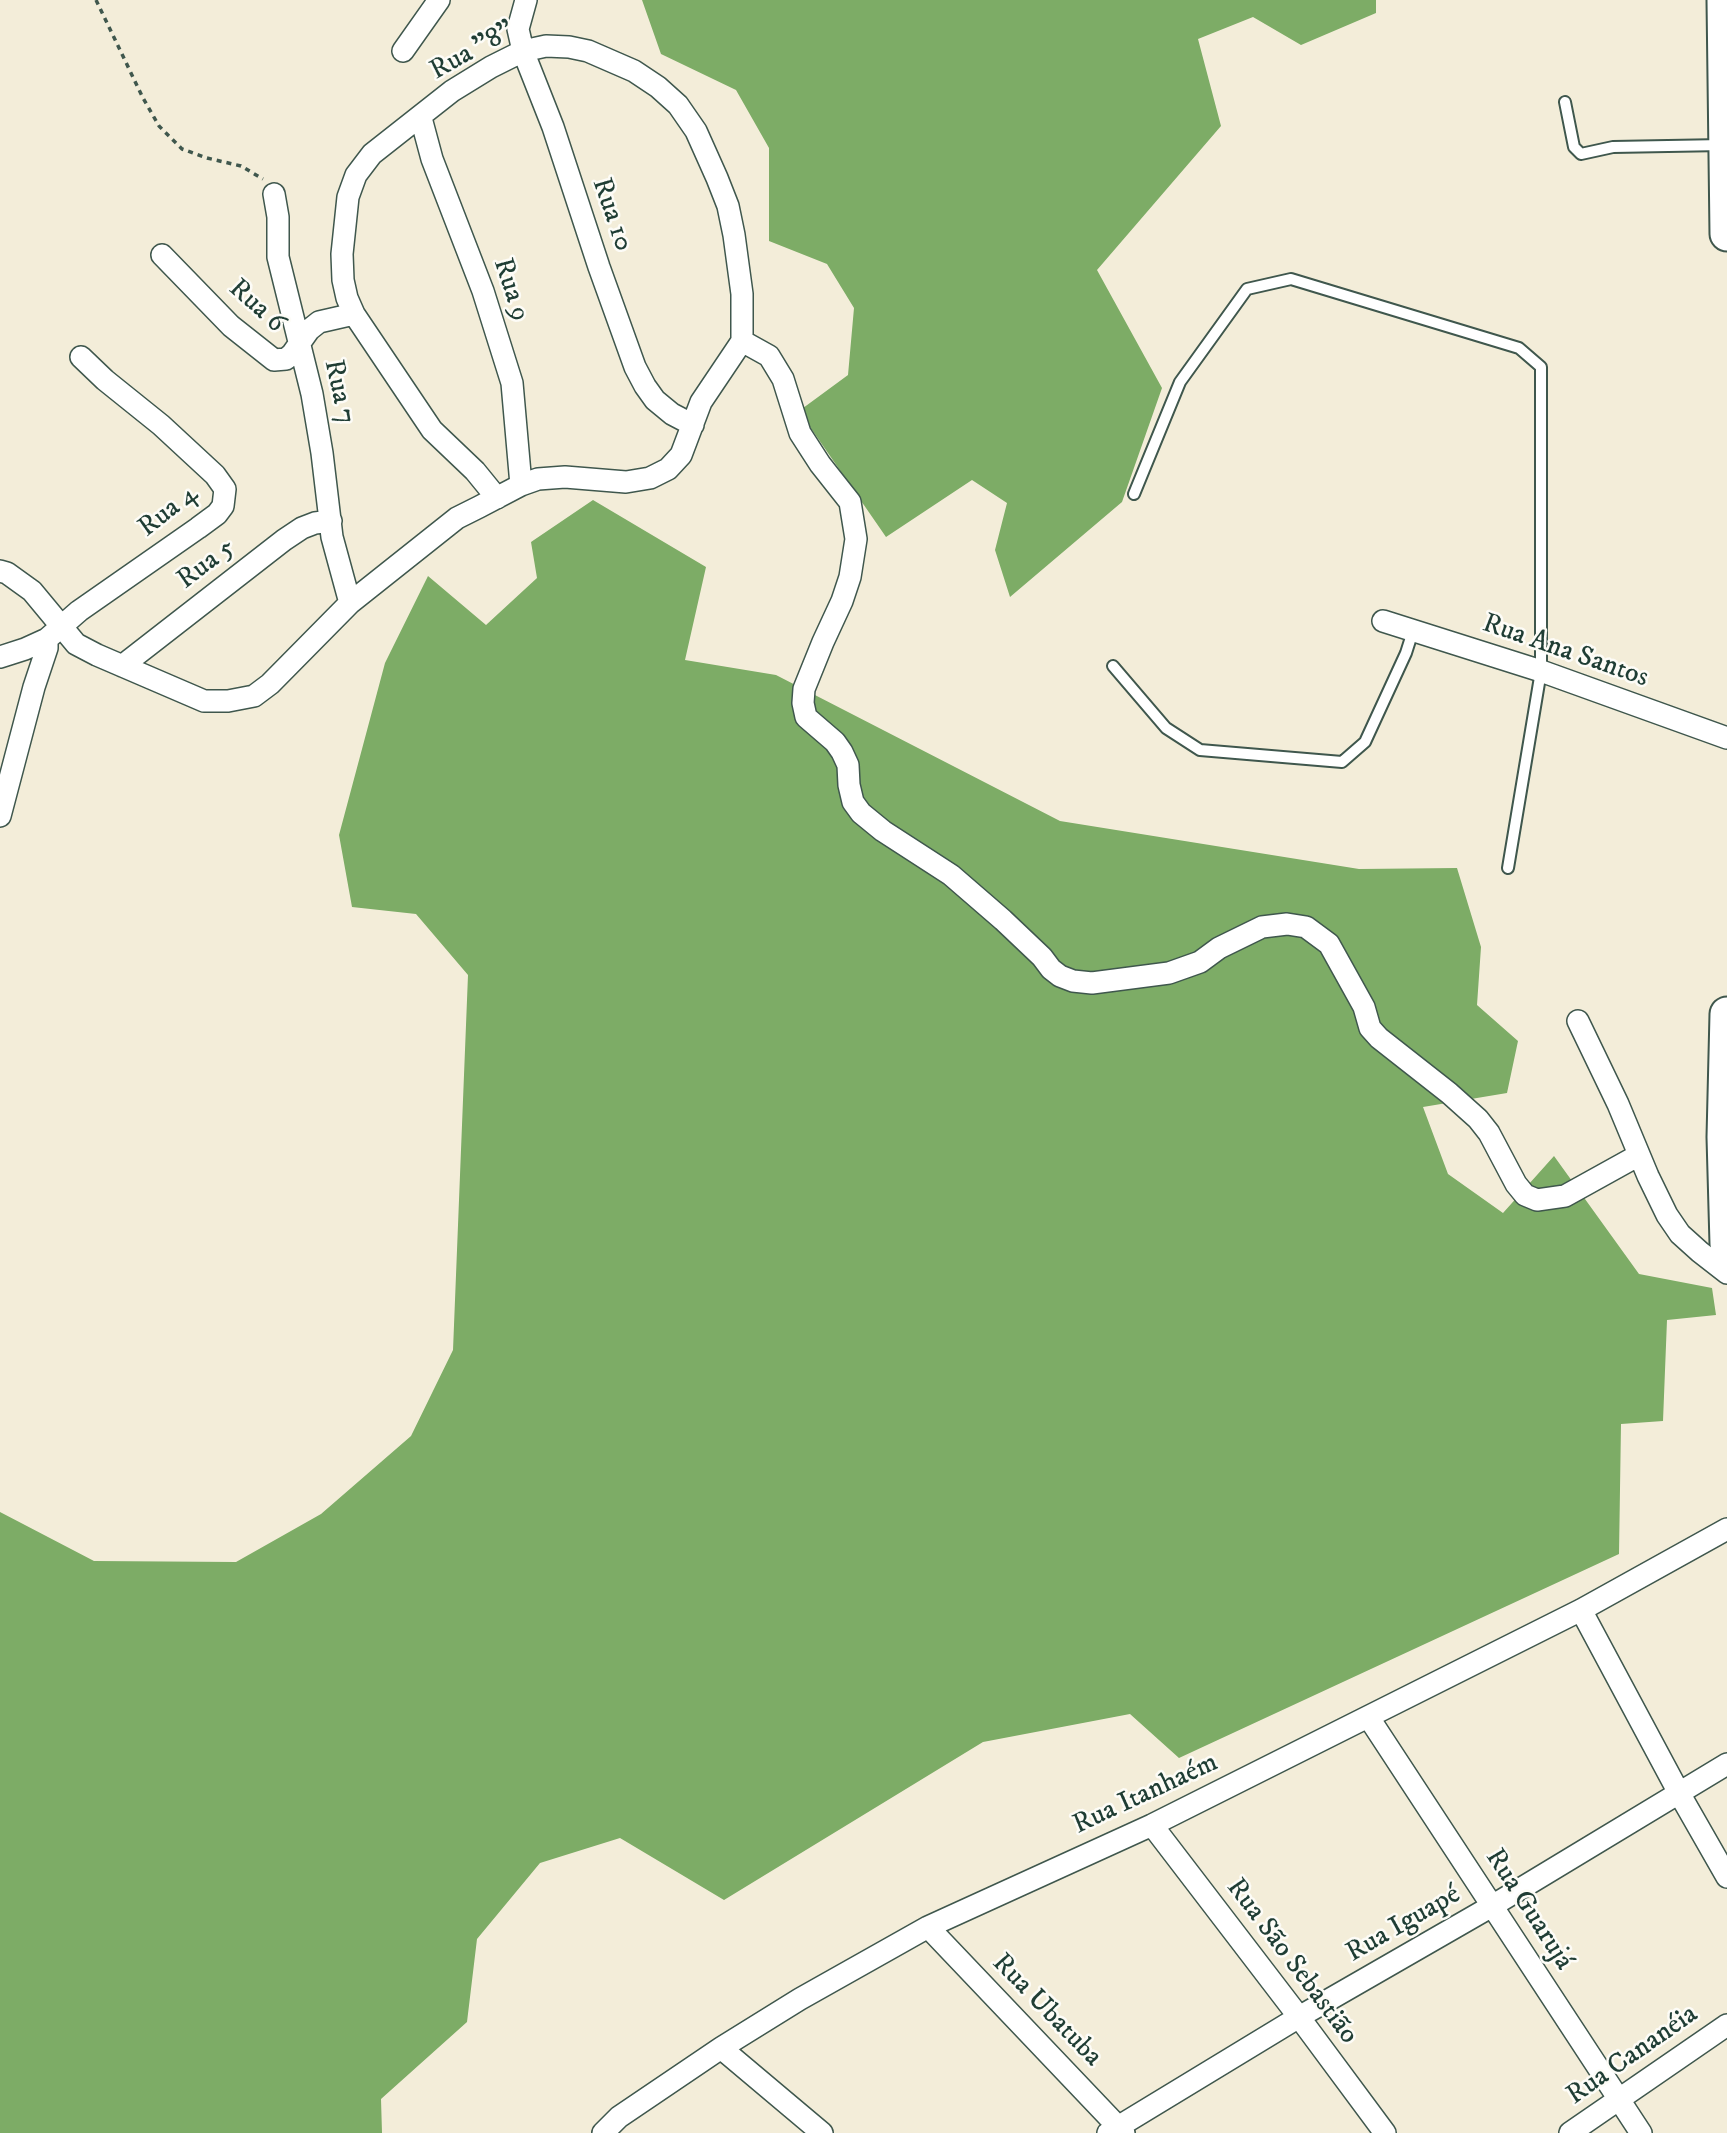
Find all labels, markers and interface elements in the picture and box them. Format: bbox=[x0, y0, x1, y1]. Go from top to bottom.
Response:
street label: Rua "8" bbox=[425, 15, 521, 89]
street label: Rua 10 bbox=[583, 174, 639, 256]
street label: Rua 9 bbox=[484, 254, 536, 326]
street label: Rua 6 bbox=[221, 273, 291, 341]
street label: Rua 7 bbox=[315, 357, 361, 427]
street label: Rua 4 bbox=[133, 478, 205, 546]
street label: Rua 5 bbox=[171, 532, 243, 598]
street label: Rua Ana Santos bbox=[1478, 608, 1652, 696]
street label: Rua Itanhaém bbox=[1068, 1747, 1224, 1843]
street label: Rua Guarujá bbox=[1476, 1843, 1580, 1977]
street label: Rua São Sebastião bbox=[1218, 1873, 1364, 2051]
street label: Rua Iguapé bbox=[1341, 1879, 1467, 1971]
street label: Rua Ubatuba bbox=[984, 1947, 1108, 2075]
street label: Rua Cananéia bbox=[1561, 1999, 1705, 2113]

